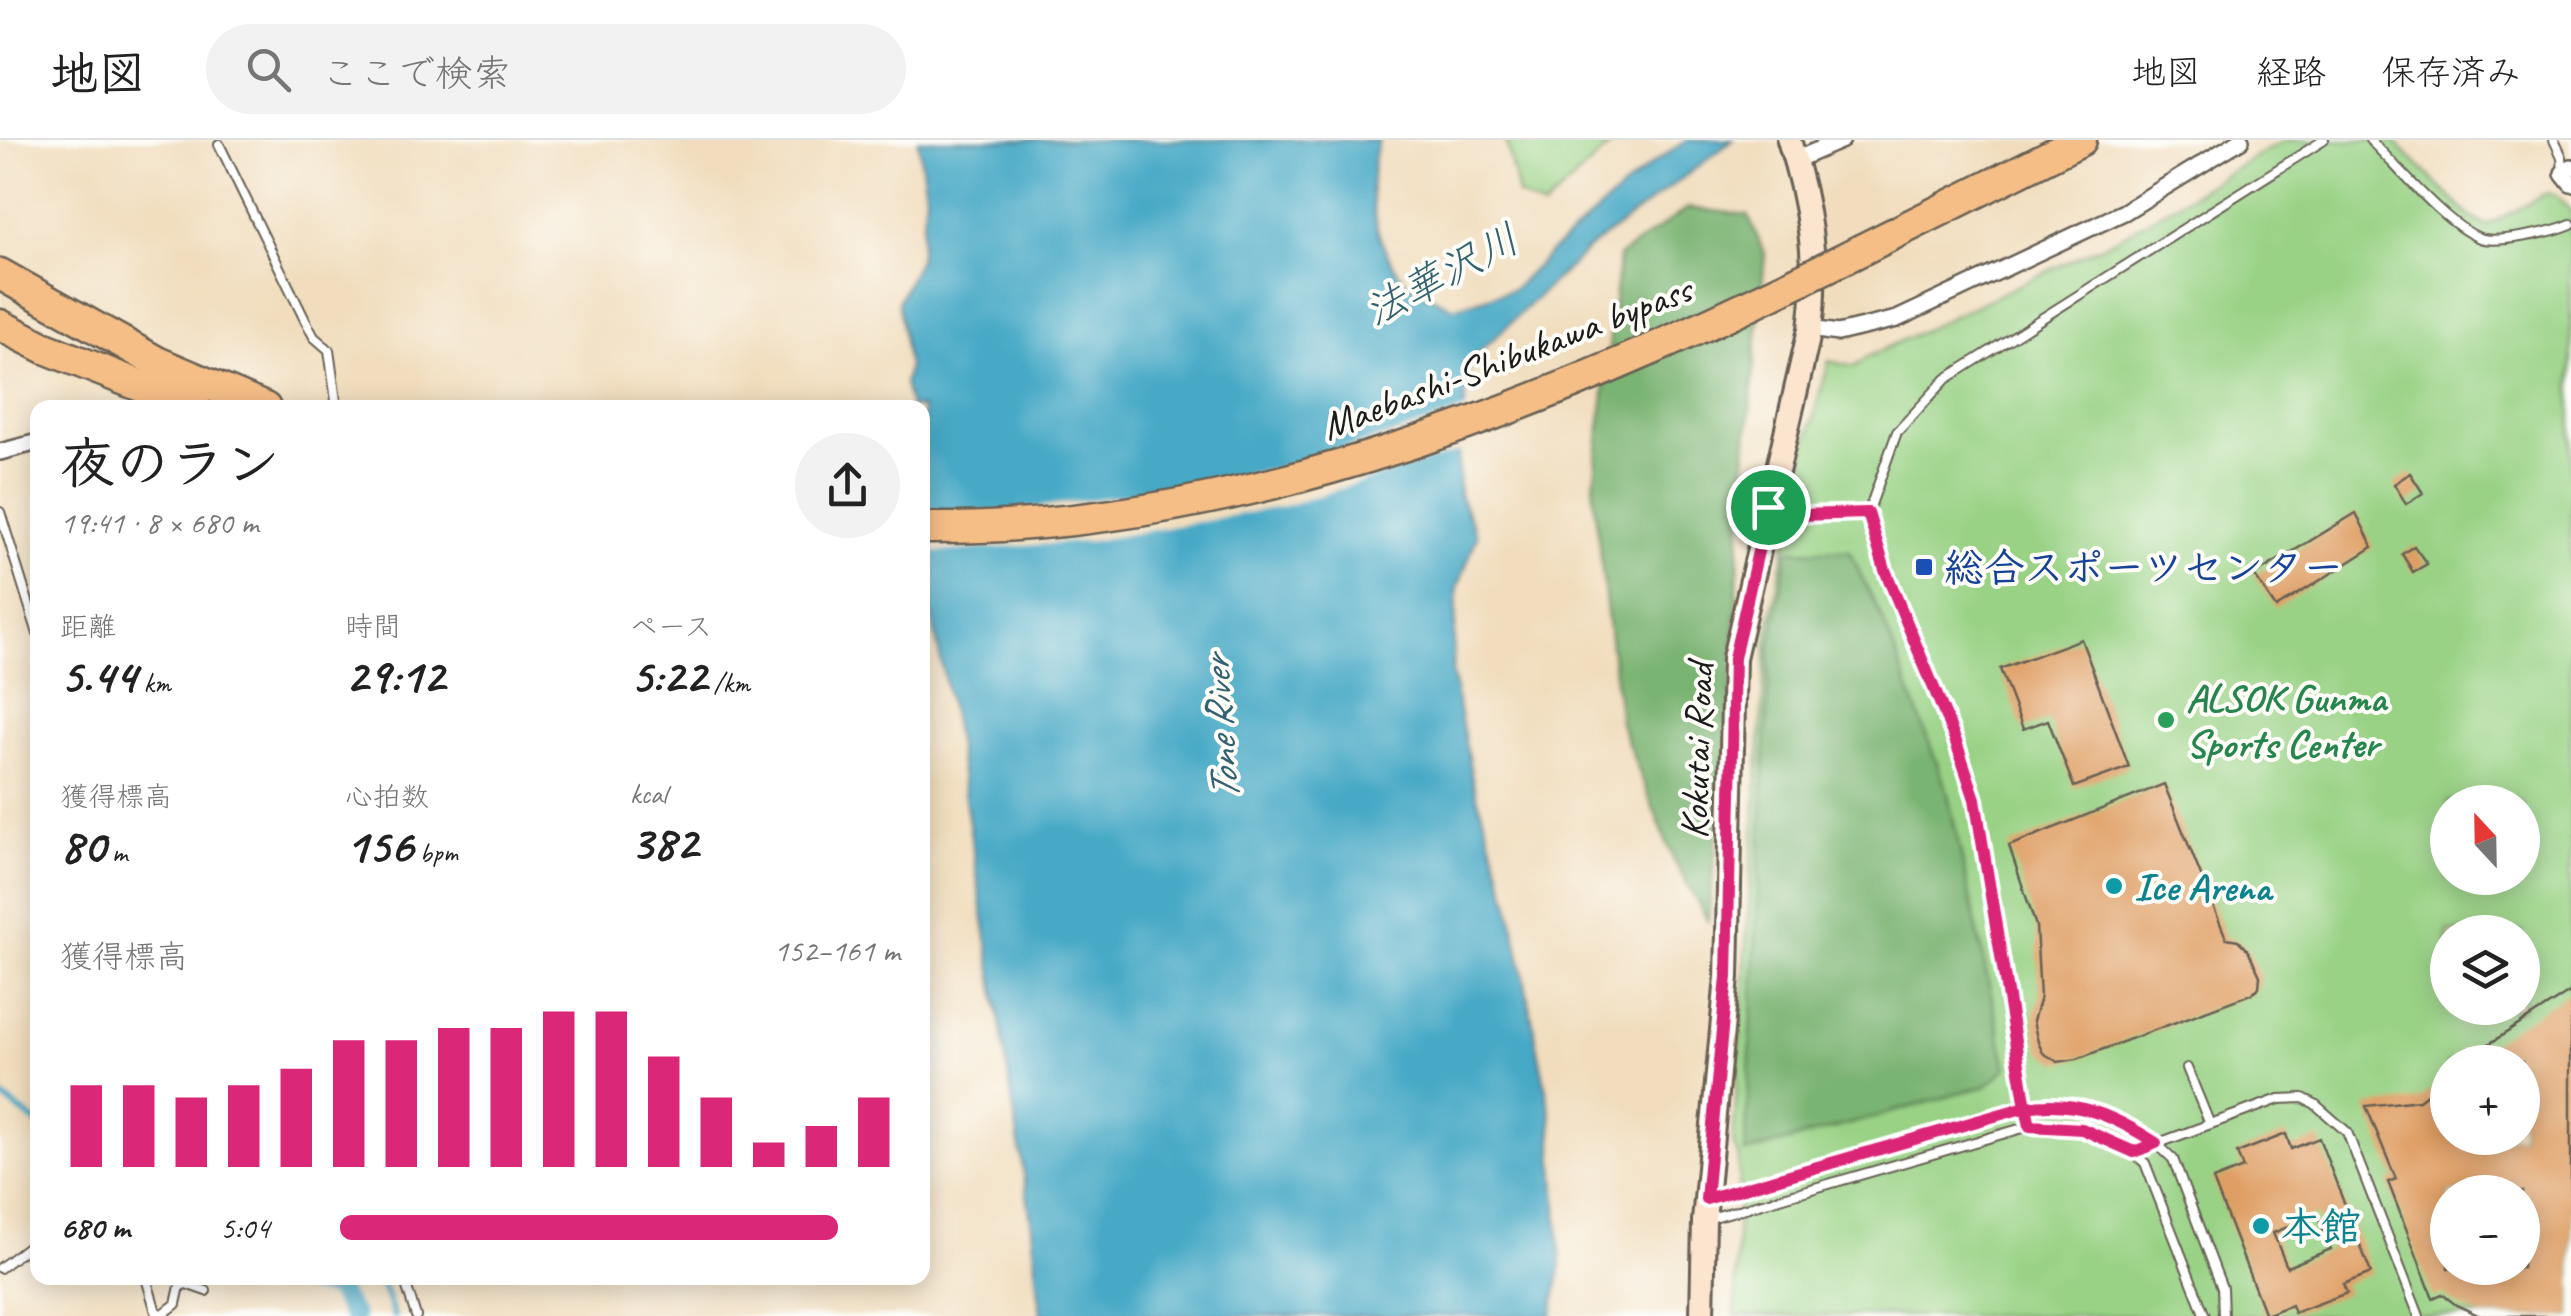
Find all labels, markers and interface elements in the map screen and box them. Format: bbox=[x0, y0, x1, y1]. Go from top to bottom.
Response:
search box bbox=[206, 24, 906, 114]
icon: search bbox=[241, 42, 296, 97]
text: 地図 bbox=[50, 44, 146, 104]
text: ここで検索 bbox=[321, 50, 511, 97]
text: 地図 bbox=[2131, 50, 2201, 95]
text: 経路 bbox=[2256, 50, 2326, 95]
text: 保存済み bbox=[2381, 50, 2521, 95]
water label: 法華沢川 bbox=[1355, 212, 1528, 338]
street label: Maebashi-Shibukawa bypass bbox=[1314, 263, 1702, 452]
text: 夜のラン bbox=[60, 429, 280, 499]
button: share bbox=[795, 433, 900, 538]
pin bbox=[1726, 465, 1811, 550]
icon: arrive bbox=[1741, 480, 1796, 535]
text: 19:41 · 8 × 680 m bbox=[60, 502, 258, 543]
place label: 総合スポーツセンター bbox=[1944, 543, 2343, 593]
marker: 総合スポーツセンター bbox=[1913, 556, 1935, 578]
text: 距離 bbox=[60, 609, 116, 644]
text: 時間 bbox=[345, 609, 401, 644]
text: ペース bbox=[630, 609, 712, 644]
text: 5.44 bbox=[60, 644, 137, 707]
text: 29:12 bbox=[345, 644, 444, 707]
text: 5:22 bbox=[630, 644, 707, 707]
water label: Tone River bbox=[1189, 648, 1252, 803]
street label: Kokutai Road bbox=[1669, 656, 1725, 840]
text: km bbox=[137, 665, 171, 700]
text: /km bbox=[707, 665, 750, 700]
place label: ALSOK Gunma Sports Center bbox=[2186, 673, 2388, 769]
marker: ALSOK Gunma Sports Center bbox=[2155, 709, 2177, 731]
text: kcal bbox=[630, 776, 667, 811]
text: 獲得標高 bbox=[60, 779, 172, 814]
text: 心拍数 bbox=[345, 779, 429, 814]
north arrow bbox=[2430, 785, 2540, 895]
map controls bbox=[2430, 785, 2540, 1285]
text: 382 bbox=[630, 811, 698, 874]
text: 80 bbox=[60, 814, 105, 877]
text: 156 bbox=[345, 814, 413, 877]
text: m bbox=[105, 835, 127, 870]
text: bpm bbox=[413, 835, 458, 870]
place label: Ice Arena bbox=[2134, 862, 2274, 912]
marker: Ice Arena bbox=[2103, 875, 2125, 897]
button: layers bbox=[2430, 915, 2540, 1025]
text: 152–161 m bbox=[774, 930, 900, 971]
text: 獲得標高 bbox=[60, 936, 188, 977]
button: + bbox=[2430, 1045, 2540, 1155]
button: − bbox=[2430, 1175, 2540, 1285]
place label: 本館 bbox=[2281, 1202, 2361, 1252]
text: 680 m bbox=[60, 1207, 130, 1248]
text: 5:04 bbox=[220, 1207, 270, 1248]
marker: 本館 bbox=[2250, 1215, 2272, 1237]

